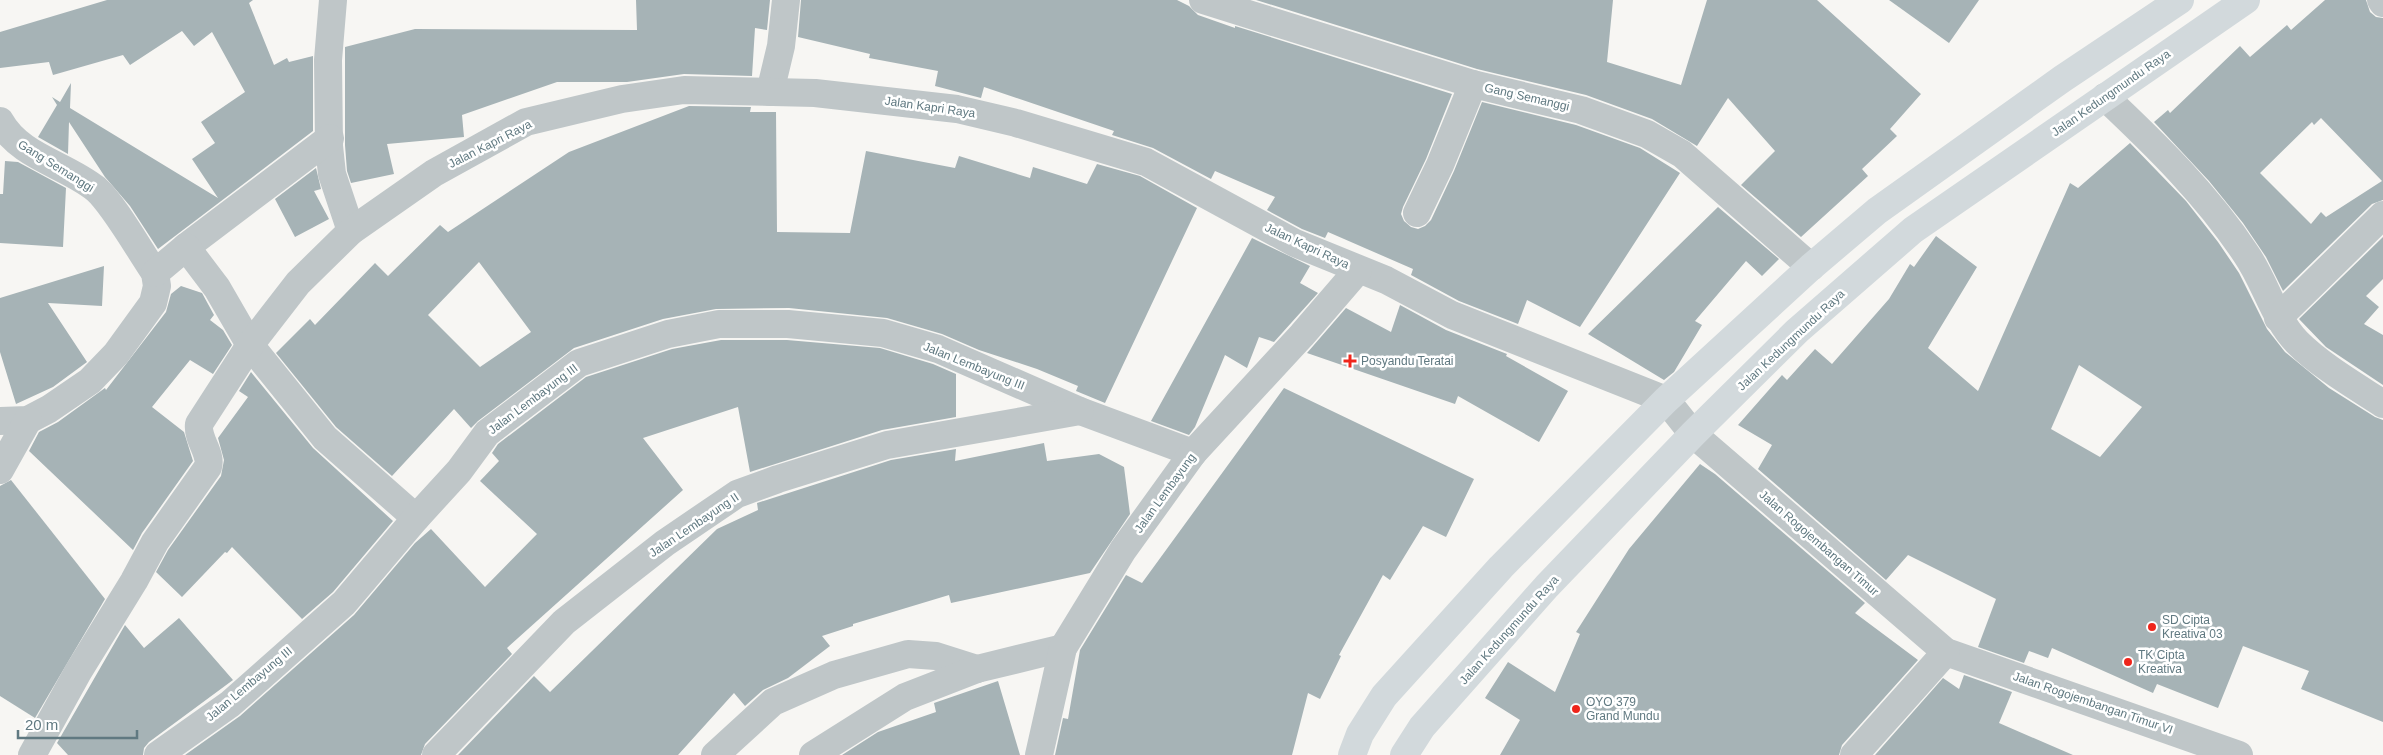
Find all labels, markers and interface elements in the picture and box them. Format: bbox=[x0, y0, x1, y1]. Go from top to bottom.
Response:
street label: Jalan Kedungmundu Raya bbox=[2049, 47, 2173, 139]
street label: Gang Semanggi bbox=[1483, 80, 1571, 114]
street label: Jalan Kapri Raya bbox=[884, 94, 977, 120]
street label: Jalan Kapri Raya bbox=[446, 117, 534, 171]
street label: Gang Semanggi bbox=[16, 137, 96, 195]
street label: Jalan Kapri Raya bbox=[1263, 220, 1352, 272]
street label: Jalan Kedungmundu Raya bbox=[1735, 286, 1848, 393]
street label: Jalan Lembayung III bbox=[921, 339, 1027, 393]
marker: Posyandu Teratai bbox=[1343, 354, 1357, 368]
place label: Posyandu Teratai bbox=[1361, 354, 1454, 368]
street label: Jalan Lembayung III bbox=[486, 361, 580, 437]
street label: Jalan Lembayung bbox=[1131, 451, 1199, 535]
street label: Jalan Rogojembangan Timur bbox=[1757, 487, 1881, 599]
street label: Jalan Lembayung II bbox=[647, 490, 741, 560]
street label: Jalan Kedungmundu Raya bbox=[1456, 573, 1562, 687]
place label: SD Cipta Kreativa 03 bbox=[2162, 613, 2223, 641]
marker: SD Cipta Kreativa 03 bbox=[2146, 621, 2158, 633]
street label: Jalan Lembayung III bbox=[203, 644, 295, 724]
place label: TK Cipta Kreativa bbox=[2138, 648, 2185, 676]
marker: TK Cipta Kreativa bbox=[2122, 656, 2134, 668]
street label: Jalan Rogojembangan Timur VI bbox=[2011, 669, 2175, 737]
place label: OYO 379 Grand Mundu bbox=[1586, 695, 1659, 723]
marker: OYO 379 Grand Mundu bbox=[1570, 703, 1582, 715]
scale bar bbox=[18, 708, 136, 740]
text: 20 m bbox=[25, 716, 58, 733]

